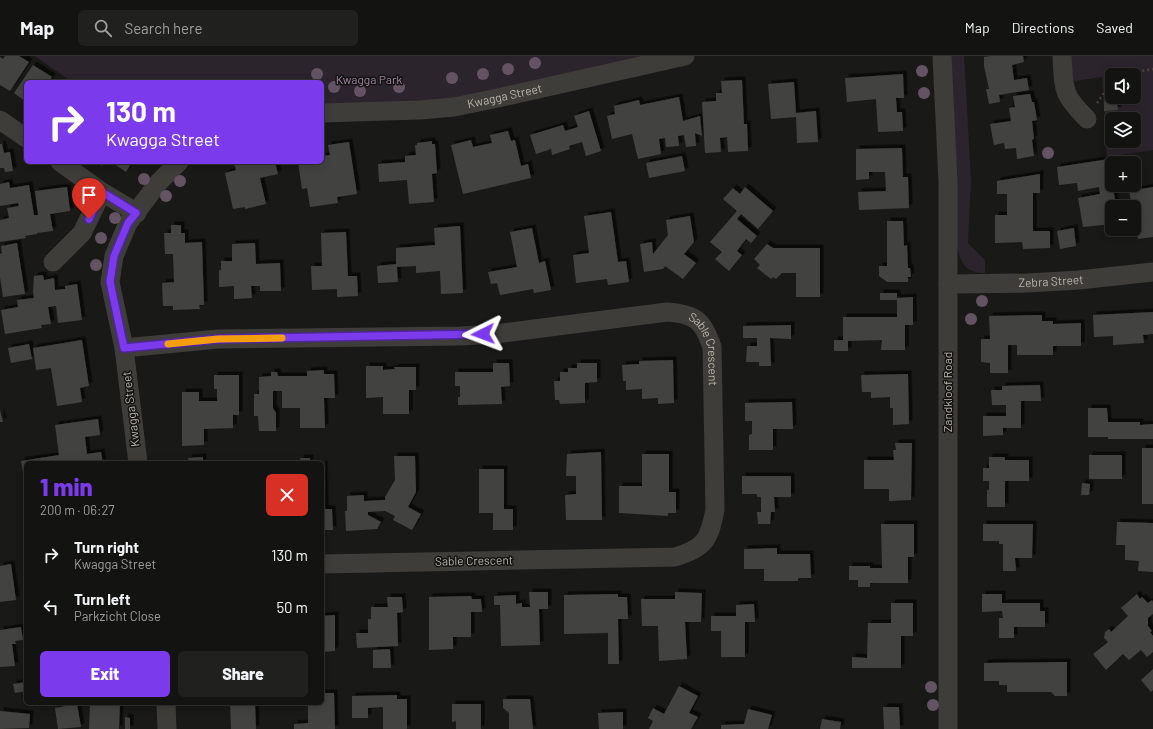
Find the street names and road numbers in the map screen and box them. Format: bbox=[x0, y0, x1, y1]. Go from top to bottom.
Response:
street label: Kwagga Street bbox=[466, 80, 543, 110]
street label: Zebra Street bbox=[1018, 272, 1084, 289]
street label: Sable Crescent bbox=[687, 309, 721, 386]
street label: Zandkloof Road bbox=[940, 352, 954, 432]
street label: Kwagga Street bbox=[118, 371, 142, 448]
street label: Sable Crescent bbox=[435, 552, 513, 568]

